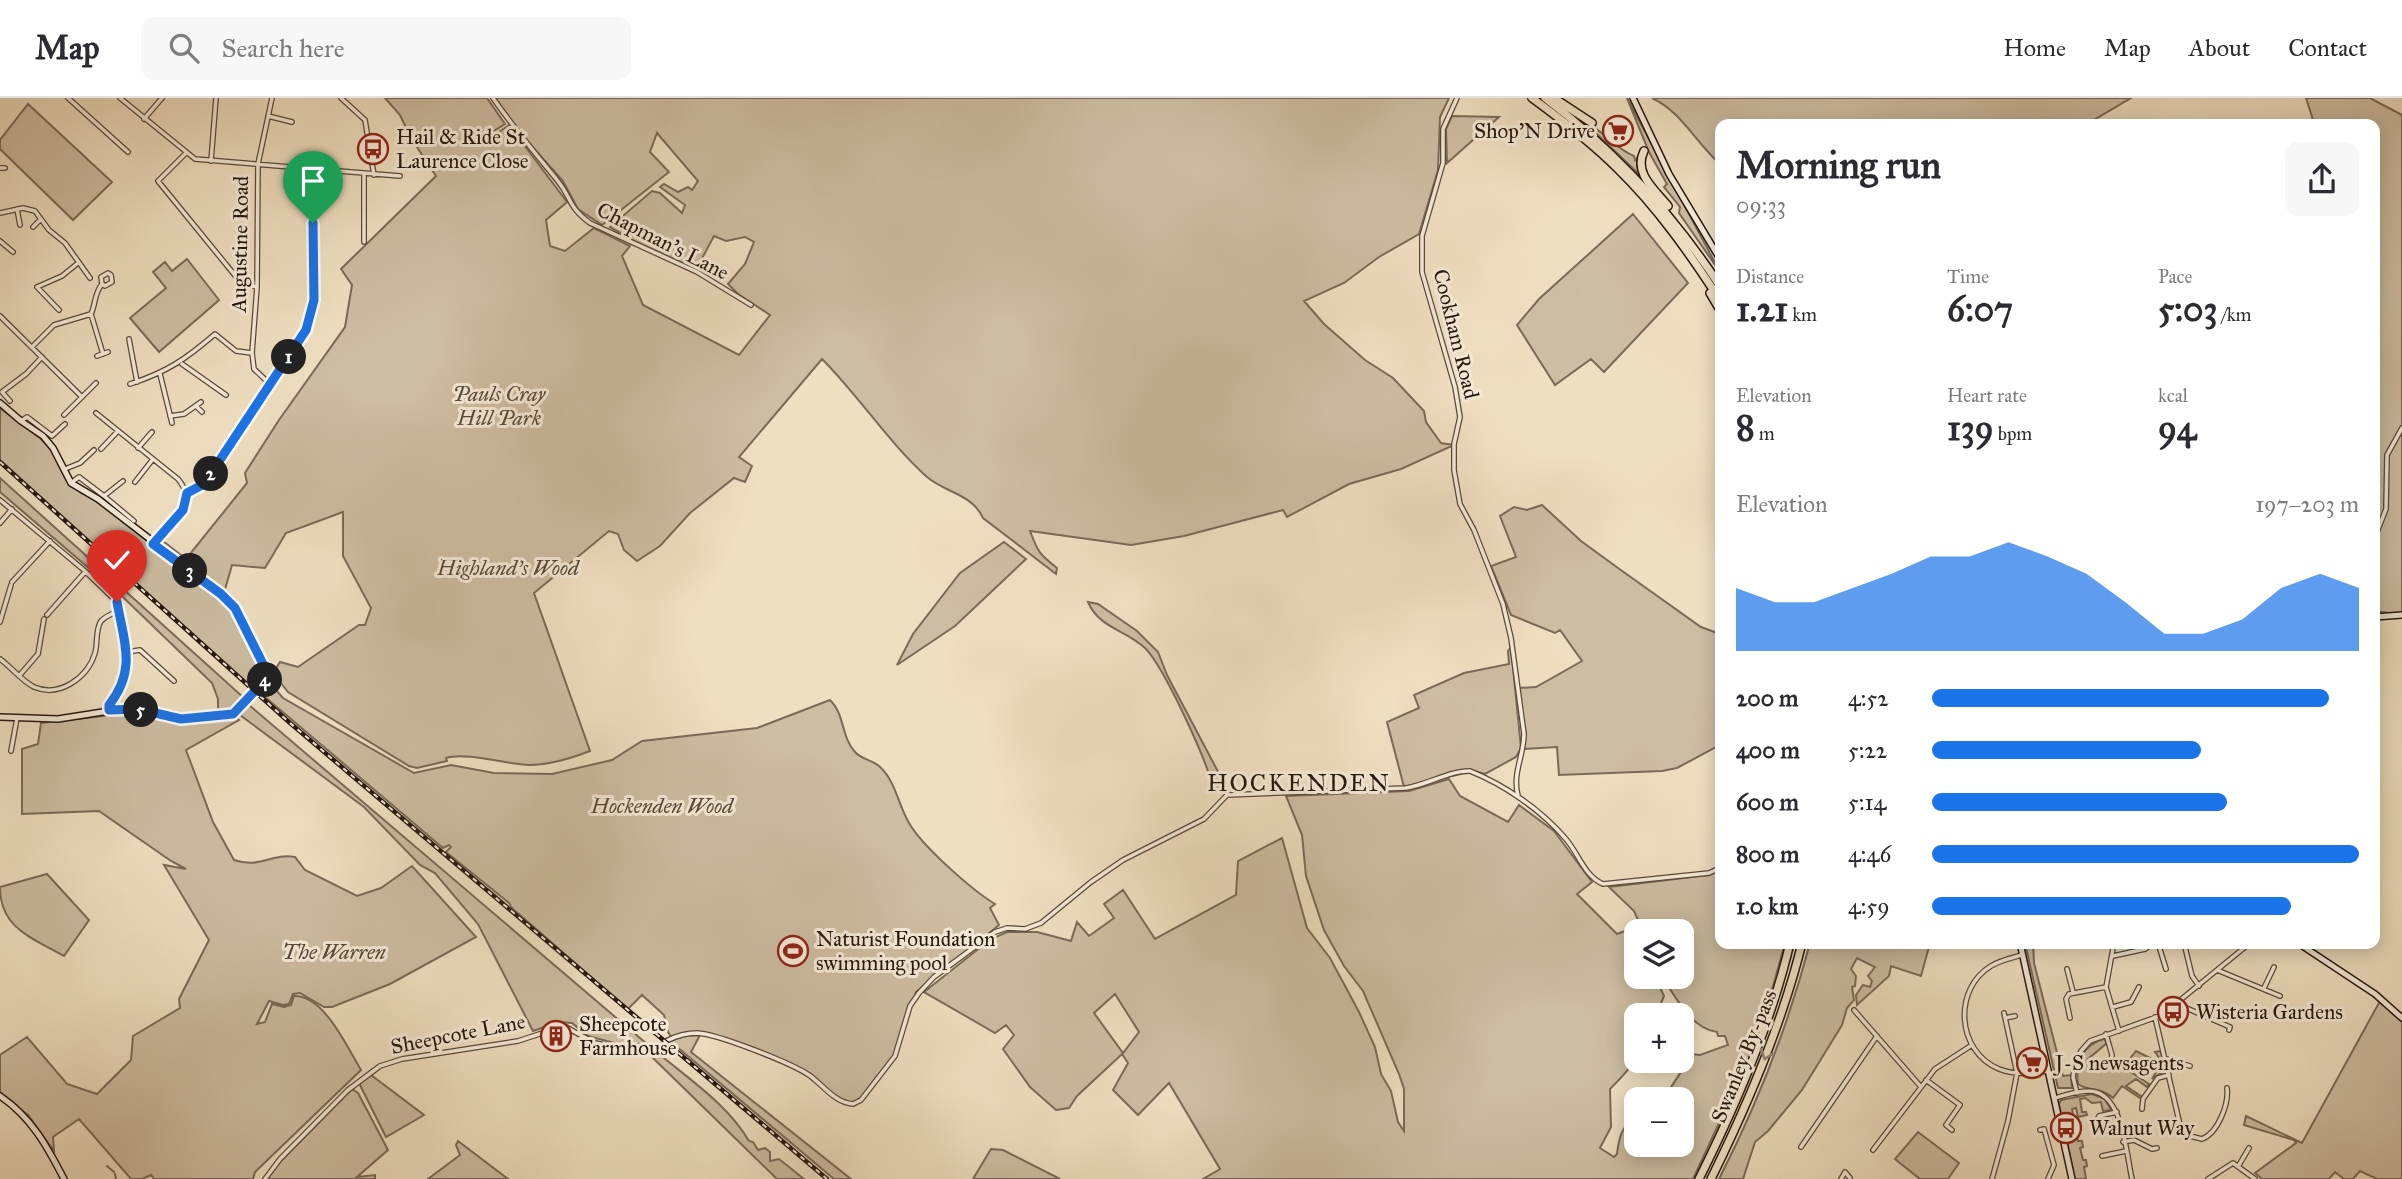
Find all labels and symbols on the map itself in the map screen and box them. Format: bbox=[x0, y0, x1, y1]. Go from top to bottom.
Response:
supermarket icon: Shop'N Drive bbox=[1601, 114, 1635, 148]
place label: Shop'N Drive bbox=[1474, 118, 1595, 144]
place label: Hail & Ride St Laurence Close bbox=[396, 124, 529, 174]
bus stop icon: Hail & Ride St Laurence Close bbox=[356, 132, 390, 166]
pin bbox=[283, 151, 343, 223]
street label: Augustine Road bbox=[226, 175, 254, 313]
street label: Chapman's Lane bbox=[593, 197, 734, 286]
street label: Cookham Road bbox=[1427, 266, 1485, 402]
pin: 1 bbox=[272, 340, 306, 374]
park label: Pauls Cray Hill Park bbox=[453, 381, 546, 431]
pin: 2 bbox=[194, 456, 228, 492]
pin bbox=[87, 530, 147, 602]
pin: 3 bbox=[172, 554, 208, 588]
park label: Highland's Wood bbox=[436, 555, 581, 581]
pin: 4 bbox=[247, 662, 282, 698]
pin: 5 bbox=[124, 692, 158, 728]
district label: HOCKENDEN bbox=[1207, 768, 1391, 798]
park label: Hockenden Wood bbox=[590, 793, 735, 819]
place label: Naturist Foundation swimming pool bbox=[816, 926, 995, 976]
sports icon: Naturist Foundation swimming pool bbox=[776, 934, 810, 968]
park label: The Warren bbox=[282, 939, 386, 965]
street label: Swanley By-pass bbox=[1705, 986, 1783, 1126]
bus stop icon: Wisteria Gardens bbox=[2156, 995, 2190, 1029]
place label: Wisteria Gardens bbox=[2196, 999, 2343, 1025]
street label: Sheepcote Lane bbox=[389, 1008, 528, 1060]
place label: Sheepcote Farmhouse bbox=[579, 1011, 677, 1061]
building icon: Sheepcote Farmhouse bbox=[539, 1019, 573, 1053]
supermarket icon: J-S newsagents bbox=[2015, 1046, 2049, 1080]
one-way arrow bbox=[1761, 1048, 1775, 1060]
place label: J-S newsagents bbox=[2053, 1050, 2184, 1076]
bus stop icon: Walnut Way bbox=[2049, 1111, 2083, 1145]
place label: Walnut Way bbox=[2089, 1115, 2195, 1141]

